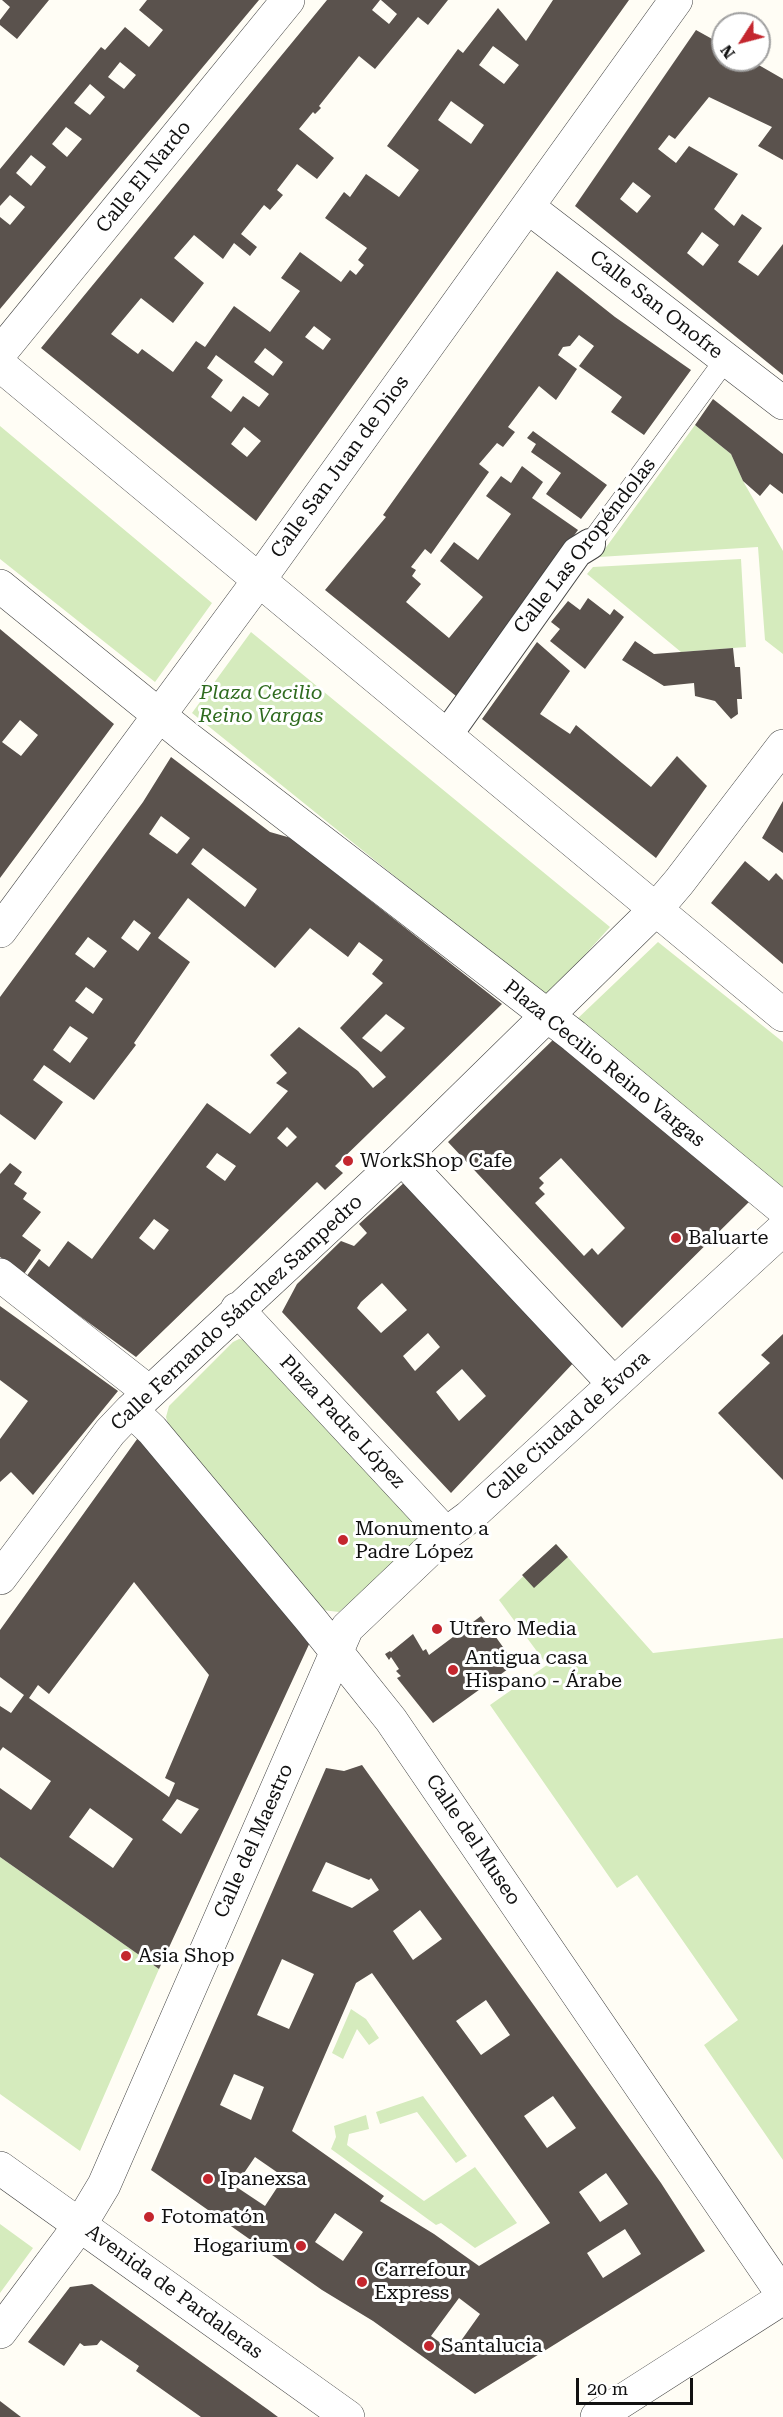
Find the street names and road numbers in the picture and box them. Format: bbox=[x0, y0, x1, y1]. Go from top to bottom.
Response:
street label: Calle El Nardo bbox=[91, 116, 197, 238]
street label: Calle San Onofre bbox=[585, 246, 727, 364]
street label: Calle San Juan de Dios bbox=[266, 371, 414, 563]
street label: Calle Las Oropéndolas bbox=[509, 453, 661, 639]
street label: Plaza Cecilio Reino Vargas bbox=[499, 975, 709, 1153]
street label: Calle Fernando Sánchez Sampedro bbox=[106, 1190, 368, 1436]
street label: Calle Ciudad de Évora bbox=[481, 1346, 655, 1506]
street label: Plaza Padre López bbox=[274, 1351, 410, 1493]
street label: Calle del Maestro bbox=[209, 1760, 299, 1922]
street label: Calle del Museo bbox=[420, 1770, 526, 1910]
street label: Avenida de Pardaleras bbox=[81, 2220, 267, 2364]

